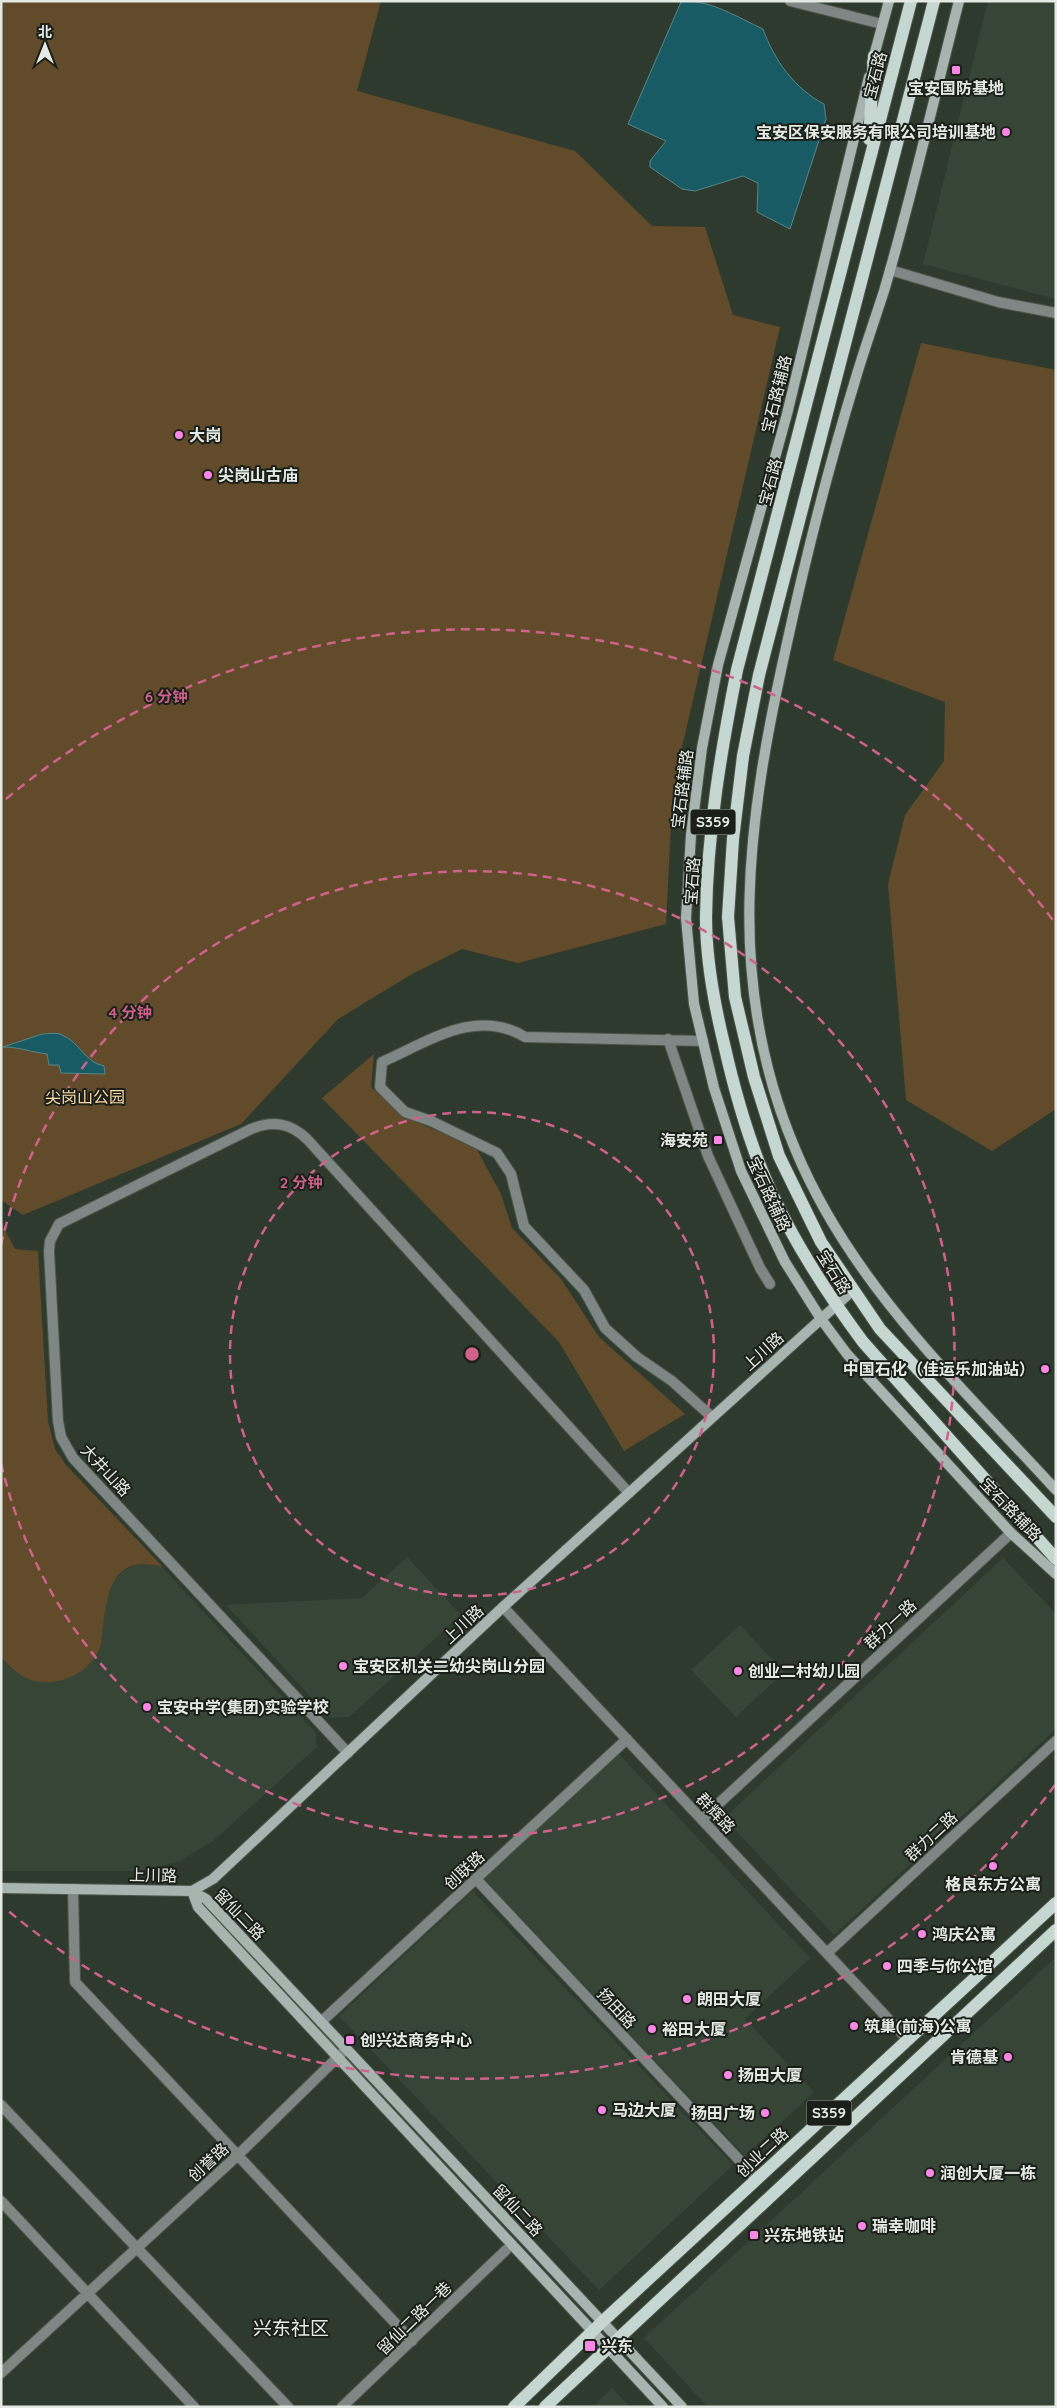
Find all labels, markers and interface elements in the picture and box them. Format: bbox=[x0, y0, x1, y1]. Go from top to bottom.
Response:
north arrow bbox=[20, 20, 70, 70]
text: 北 bbox=[38, 23, 52, 41]
street label: 宝石路 bbox=[859, 49, 891, 101]
marker: 宝安国防基地 bbox=[950, 64, 962, 76]
place label: 宝安国防基地 bbox=[908, 78, 1004, 98]
place label: 宝安区保安服务有限公司培训基地 bbox=[756, 122, 996, 142]
marker: 宝安区保安服务有限公司培训基地 bbox=[1000, 126, 1012, 138]
street label: 宝石路辅路 bbox=[757, 353, 795, 435]
place label: 大岗 bbox=[189, 425, 221, 445]
marker: 大岗 bbox=[173, 429, 185, 441]
street label: 宝石路 bbox=[754, 456, 786, 508]
place label: 尖岗山古庙 bbox=[218, 465, 298, 485]
marker: 尖岗山古庙 bbox=[202, 469, 214, 481]
text: 6 分钟 bbox=[145, 687, 187, 706]
street label: 宝石路辅路 bbox=[667, 748, 697, 830]
road number: S359 bbox=[690, 810, 736, 834]
street label: 宝石路 bbox=[680, 856, 704, 906]
text: 4 分钟 bbox=[108, 1003, 152, 1022]
park label: 尖岗山公园 bbox=[45, 1087, 125, 1107]
place label: 海安苑 bbox=[660, 1130, 708, 1150]
marker: 海安苑 bbox=[712, 1134, 724, 1146]
street label: 宝石路辅路 bbox=[743, 1154, 795, 1234]
text: 2 分钟 bbox=[280, 1173, 322, 1192]
street label: 宝石路 bbox=[813, 1246, 855, 1298]
street label: 上川路 bbox=[738, 1328, 788, 1374]
centre of rings bbox=[463, 1345, 481, 1363]
place label: 中国石化（佳运乐加油站） bbox=[843, 1359, 1035, 1379]
marker: 中国石化（佳运乐加油站） bbox=[1039, 1363, 1051, 1375]
street label: 大井山路 bbox=[77, 1440, 135, 1500]
street label: 宝石路辅路 bbox=[976, 1473, 1046, 1545]
street label: 群力一路 bbox=[860, 1595, 920, 1653]
street label: 上川路 bbox=[439, 1600, 487, 1648]
place label: 宝安区机关二幼尖岗山分园 bbox=[353, 1656, 545, 1676]
marker: 宝安区机关二幼尖岗山分园 bbox=[337, 1660, 349, 1672]
place label: 创业二村幼儿园 bbox=[748, 1661, 860, 1681]
marker: 创业二村幼儿园 bbox=[732, 1665, 744, 1677]
place label: 宝安中学(集团)实验学校 bbox=[157, 1697, 329, 1717]
marker: 宝安中学(集团)实验学校 bbox=[141, 1701, 153, 1713]
street label: 群辉路 bbox=[692, 1789, 740, 1837]
street label: 群力二路 bbox=[901, 1807, 961, 1865]
street label: 创联路 bbox=[440, 1846, 488, 1894]
marker: 格良东方公寓 bbox=[987, 1860, 999, 1872]
street label: 上川路 bbox=[129, 1865, 177, 1885]
place label: 格良东方公寓 bbox=[945, 1874, 1041, 1894]
street label: 留仙二路 bbox=[211, 1884, 269, 1944]
place label: 鸿庆公寓 bbox=[932, 1924, 996, 1944]
marker: 鸿庆公寓 bbox=[916, 1928, 928, 1940]
place label: 四季与你公馆 bbox=[897, 1956, 993, 1976]
marker: 四季与你公馆 bbox=[881, 1960, 893, 1972]
street label: 扬田路 bbox=[593, 1984, 641, 2032]
place label: 朗田大厦 bbox=[697, 1989, 761, 2009]
marker: 朗田大厦 bbox=[681, 1993, 693, 2005]
place label: 筑巢(前海)公寓 bbox=[864, 2016, 971, 2036]
place label: 裕田大厦 bbox=[662, 2019, 726, 2039]
marker: 筑巢(前海)公寓 bbox=[848, 2020, 860, 2032]
marker: 裕田大厦 bbox=[646, 2023, 658, 2035]
place label: 创兴达商务中心 bbox=[360, 2030, 472, 2050]
marker: 创兴达商务中心 bbox=[344, 2034, 356, 2046]
place label: 肯德基 bbox=[950, 2047, 999, 2067]
marker: 肯德基 bbox=[1002, 2051, 1014, 2063]
place label: 扬田大厦 bbox=[738, 2065, 802, 2085]
marker: 扬田大厦 bbox=[722, 2069, 734, 2081]
place label: 马边大厦 bbox=[612, 2100, 676, 2120]
road number: S359 bbox=[806, 2100, 852, 2126]
place label: 扬田广场 bbox=[691, 2103, 755, 2123]
marker: 马边大厦 bbox=[596, 2104, 608, 2116]
marker: 扬田广场 bbox=[759, 2107, 771, 2119]
street label: 创业二路 bbox=[732, 2123, 792, 2181]
street label: 创誉路 bbox=[184, 2138, 232, 2186]
place label: 润创大厦一栋 bbox=[940, 2163, 1036, 2183]
marker: 润创大厦一栋 bbox=[924, 2167, 936, 2179]
street label: 留仙二路 bbox=[489, 2180, 547, 2240]
place label: 瑞幸咖啡 bbox=[872, 2216, 936, 2236]
marker: 瑞幸咖啡 bbox=[856, 2220, 868, 2232]
place label: 兴东地铁站 bbox=[764, 2225, 844, 2245]
marker: 兴东地铁站 bbox=[748, 2229, 760, 2241]
street label: 留仙二路一巷 bbox=[373, 2277, 455, 2359]
district label: 兴东社区 bbox=[253, 2316, 329, 2340]
place label: 兴东 bbox=[601, 2336, 633, 2356]
marker: 兴东 bbox=[583, 2339, 597, 2353]

